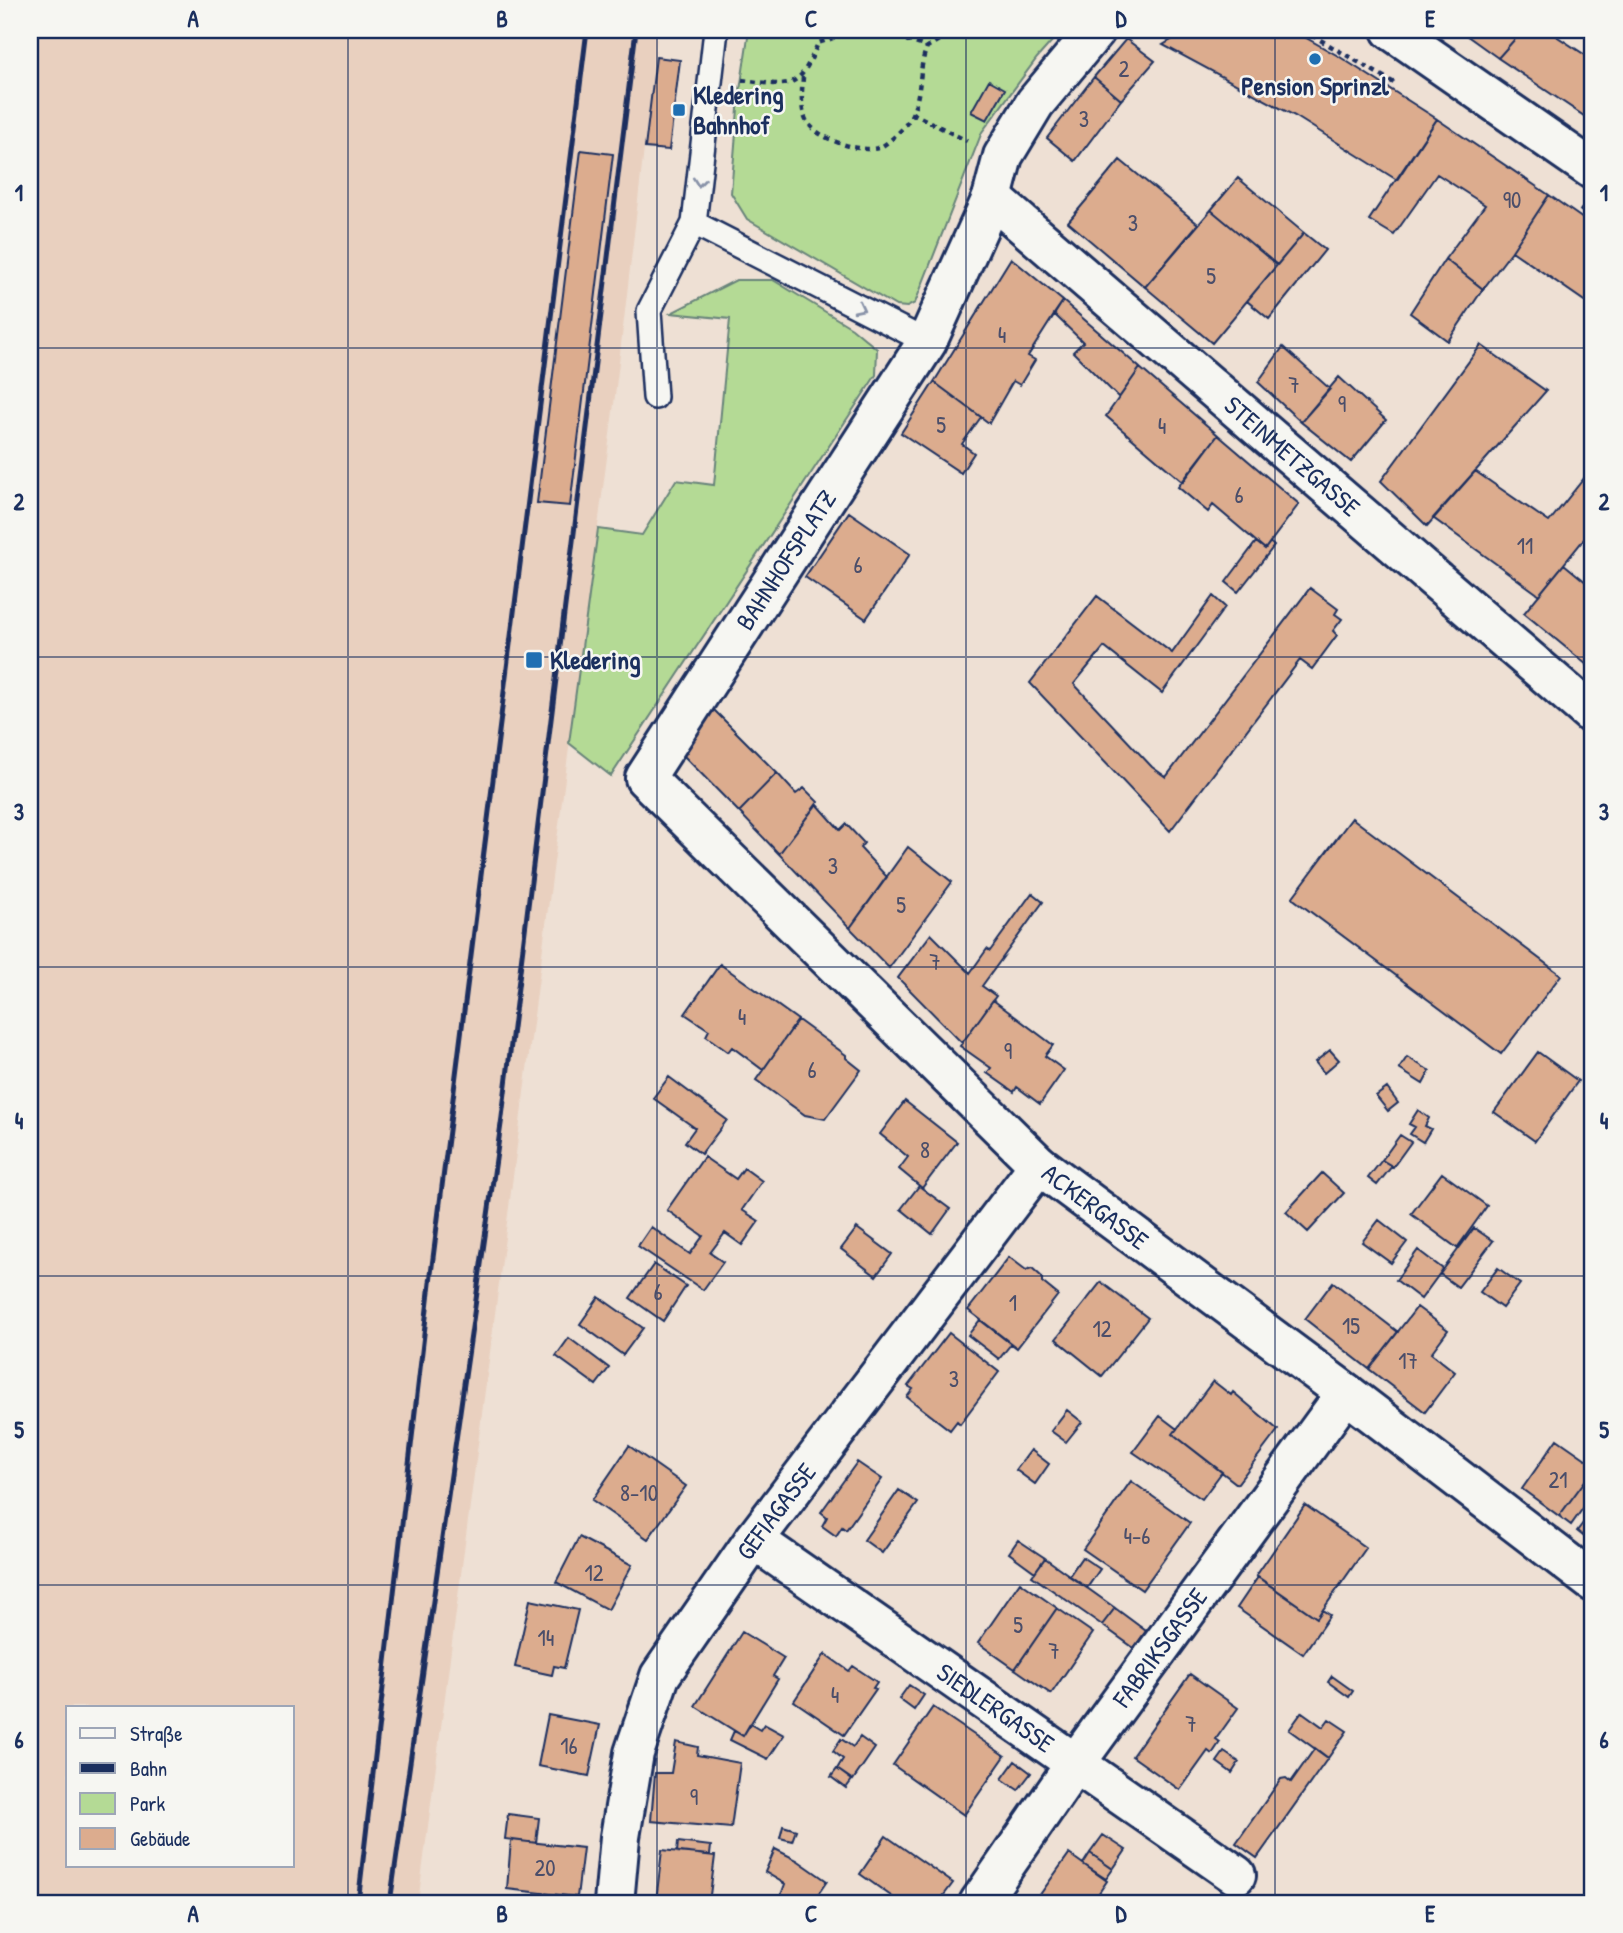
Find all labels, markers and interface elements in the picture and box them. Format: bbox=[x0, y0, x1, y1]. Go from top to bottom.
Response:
text: A bbox=[187, 3, 199, 34]
text: B bbox=[496, 3, 508, 34]
text: C bbox=[805, 3, 817, 34]
text: D bbox=[1116, 3, 1128, 34]
text: E bbox=[1425, 3, 1436, 34]
marker: Pension Sprinzl bbox=[1307, 51, 1323, 67]
house number: 2 bbox=[1119, 53, 1130, 84]
place label: Pension Sprinzl bbox=[1241, 68, 1390, 104]
place label: Kledering Bahnhof bbox=[693, 77, 784, 142]
marker: Kledering Bahnhof bbox=[671, 102, 687, 118]
house number: 3 bbox=[1079, 103, 1089, 134]
text: 1 bbox=[15, 177, 23, 208]
one-way arrow bbox=[692, 177, 707, 188]
text: 1 bbox=[1600, 177, 1608, 208]
house number: 90 bbox=[1503, 184, 1521, 215]
house number: 3 bbox=[1128, 207, 1138, 238]
house number: 5 bbox=[1206, 260, 1216, 291]
one-way arrow bbox=[853, 299, 865, 313]
house number: 4 bbox=[998, 319, 1006, 350]
house number: 7 bbox=[1288, 369, 1300, 400]
street label: STEINMETZGASSE bbox=[1217, 388, 1368, 524]
house number: 9 bbox=[1338, 388, 1346, 419]
house number: 5 bbox=[936, 409, 946, 440]
house number: 4 bbox=[1158, 410, 1166, 441]
house number: 6 bbox=[1234, 479, 1244, 510]
street label: BAHNHOFSPLATZ bbox=[727, 483, 844, 637]
text: 2 bbox=[14, 486, 25, 517]
text: 2 bbox=[1599, 486, 1610, 517]
house number: 11 bbox=[1517, 530, 1533, 561]
house number: 6 bbox=[853, 549, 863, 580]
place label: Kledering bbox=[550, 642, 641, 678]
marker: Kledering bbox=[524, 650, 544, 670]
text: 3 bbox=[14, 796, 24, 827]
text: 3 bbox=[1599, 796, 1609, 827]
house number: 3 bbox=[828, 850, 838, 881]
house number: 5 bbox=[896, 889, 906, 920]
house number: 7 bbox=[929, 946, 941, 977]
house number: 4 bbox=[738, 1001, 746, 1032]
house number: 9 bbox=[1004, 1035, 1012, 1066]
house number: 6 bbox=[807, 1054, 817, 1085]
text: 4 bbox=[15, 1105, 24, 1136]
text: 4 bbox=[1600, 1105, 1609, 1136]
house number: 8 bbox=[920, 1134, 930, 1165]
street label: ACKERGASSE bbox=[1035, 1155, 1156, 1258]
house number: 6 bbox=[653, 1276, 663, 1307]
house number: 1 bbox=[1009, 1287, 1017, 1318]
house number: 15 bbox=[1342, 1310, 1360, 1341]
house number: 12 bbox=[1092, 1313, 1112, 1344]
house number: 17 bbox=[1398, 1345, 1418, 1376]
house number: 3 bbox=[949, 1363, 959, 1394]
text: 5 bbox=[14, 1414, 24, 1445]
text: 5 bbox=[1599, 1414, 1609, 1445]
street label: GEFIAGASSE bbox=[727, 1455, 824, 1567]
house number: 21 bbox=[1548, 1464, 1568, 1495]
house number: 8-10 bbox=[620, 1477, 658, 1508]
house number: 4-6 bbox=[1123, 1520, 1151, 1551]
house number: 12 bbox=[584, 1557, 604, 1588]
street label: FABRIKSGASSE bbox=[1104, 1580, 1215, 1715]
house number: 5 bbox=[1013, 1609, 1023, 1640]
house number: 14 bbox=[538, 1622, 554, 1653]
house number: 7 bbox=[1048, 1635, 1060, 1666]
street label: SIEDLERGASSE bbox=[930, 1654, 1062, 1761]
house number: 4 bbox=[831, 1679, 839, 1710]
legend bbox=[66, 1706, 294, 1867]
house number: 7 bbox=[1185, 1708, 1197, 1739]
text: Straße bbox=[130, 1719, 183, 1748]
text: 6 bbox=[14, 1724, 24, 1755]
text: 6 bbox=[1599, 1724, 1609, 1755]
house number: 16 bbox=[560, 1730, 578, 1761]
text: Bahn bbox=[130, 1754, 167, 1783]
house number: 9 bbox=[690, 1781, 698, 1812]
text: Park bbox=[130, 1789, 165, 1818]
text: Gebäude bbox=[130, 1824, 190, 1853]
house number: 20 bbox=[534, 1852, 556, 1883]
text: A bbox=[187, 1898, 199, 1929]
text: B bbox=[496, 1898, 508, 1929]
text: C bbox=[805, 1898, 817, 1929]
text: D bbox=[1116, 1898, 1128, 1929]
text: E bbox=[1425, 1898, 1436, 1929]

